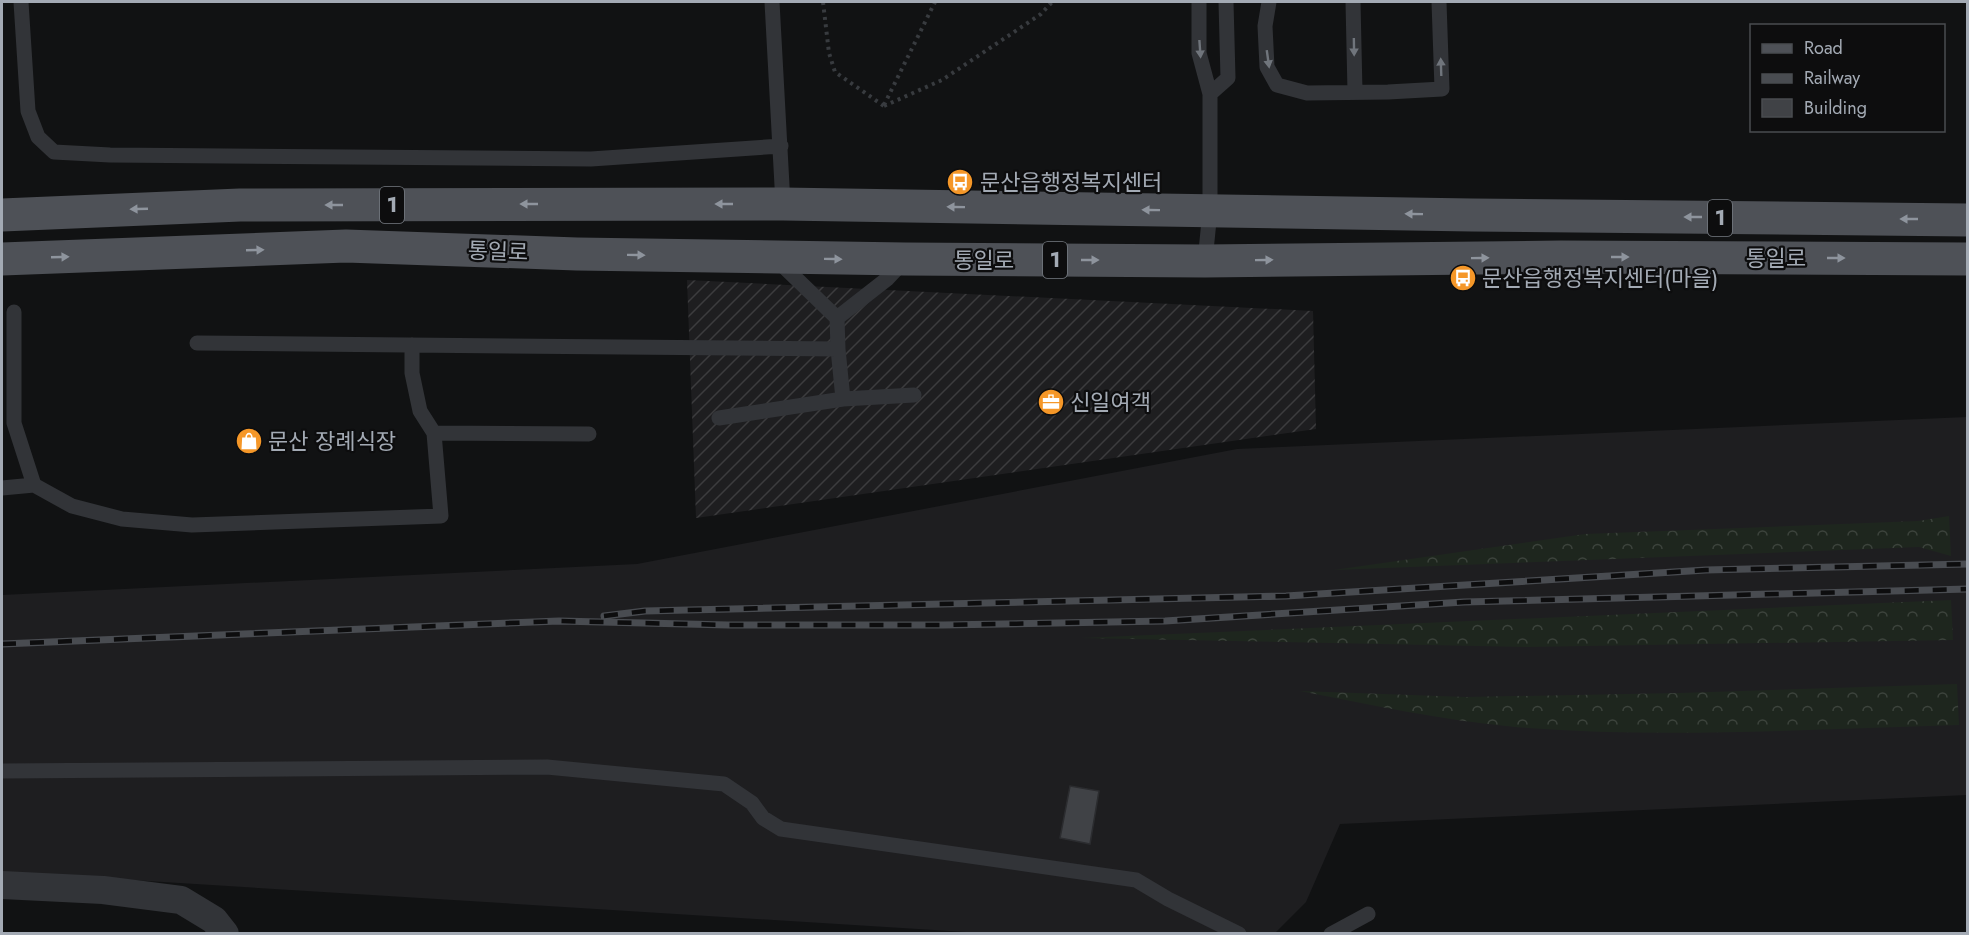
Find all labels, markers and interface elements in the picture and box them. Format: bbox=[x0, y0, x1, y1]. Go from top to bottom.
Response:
legend bbox=[1750, 24, 1945, 132]
text: Road bbox=[1804, 35, 1843, 61]
one-way arrow bbox=[1349, 37, 1359, 56]
one-way arrow bbox=[1195, 39, 1204, 58]
one-way arrow bbox=[1263, 50, 1272, 69]
one-way arrow bbox=[1436, 57, 1446, 76]
text: Railway bbox=[1804, 65, 1860, 91]
text: Building bbox=[1804, 95, 1867, 121]
place label: 문산읍행정복지센터 bbox=[980, 166, 1162, 198]
bus stop icon: 문산읍행정복지센터 bbox=[945, 167, 975, 197]
road number: 1 bbox=[380, 187, 404, 223]
one-way arrow bbox=[520, 199, 539, 209]
one-way arrow bbox=[715, 199, 734, 209]
one-way arrow bbox=[325, 200, 344, 210]
road number: 1 bbox=[1708, 200, 1732, 236]
one-way arrow bbox=[947, 202, 966, 211]
one-way arrow bbox=[130, 204, 149, 214]
one-way arrow bbox=[1142, 205, 1161, 214]
one-way arrow bbox=[1404, 210, 1423, 219]
one-way arrow bbox=[1684, 212, 1703, 222]
one-way arrow bbox=[1900, 214, 1919, 224]
street label: 통일로 bbox=[467, 234, 529, 268]
road number: 1 bbox=[1043, 242, 1067, 278]
street label: 통일로 bbox=[1746, 242, 1806, 274]
street label: 통일로 bbox=[954, 244, 1014, 276]
one-way arrow bbox=[245, 245, 264, 254]
one-way arrow bbox=[626, 250, 645, 260]
one-way arrow bbox=[50, 252, 69, 262]
one-way arrow bbox=[1610, 252, 1629, 262]
one-way arrow bbox=[1470, 253, 1489, 262]
one-way arrow bbox=[1826, 253, 1845, 263]
one-way arrow bbox=[824, 254, 843, 264]
one-way arrow bbox=[1080, 255, 1099, 265]
one-way arrow bbox=[1254, 255, 1273, 265]
place label: 문산읍행정복지센터(마을) bbox=[1482, 262, 1718, 294]
bus stop icon: 문산읍행정복지센터(마을) bbox=[1448, 263, 1478, 293]
place label: 신일여객 bbox=[1070, 386, 1151, 418]
office icon: 신일여객 bbox=[1036, 387, 1066, 417]
place label: 문산 장례식장 bbox=[268, 425, 396, 457]
shop icon: 문산 장례식장 bbox=[234, 426, 264, 456]

